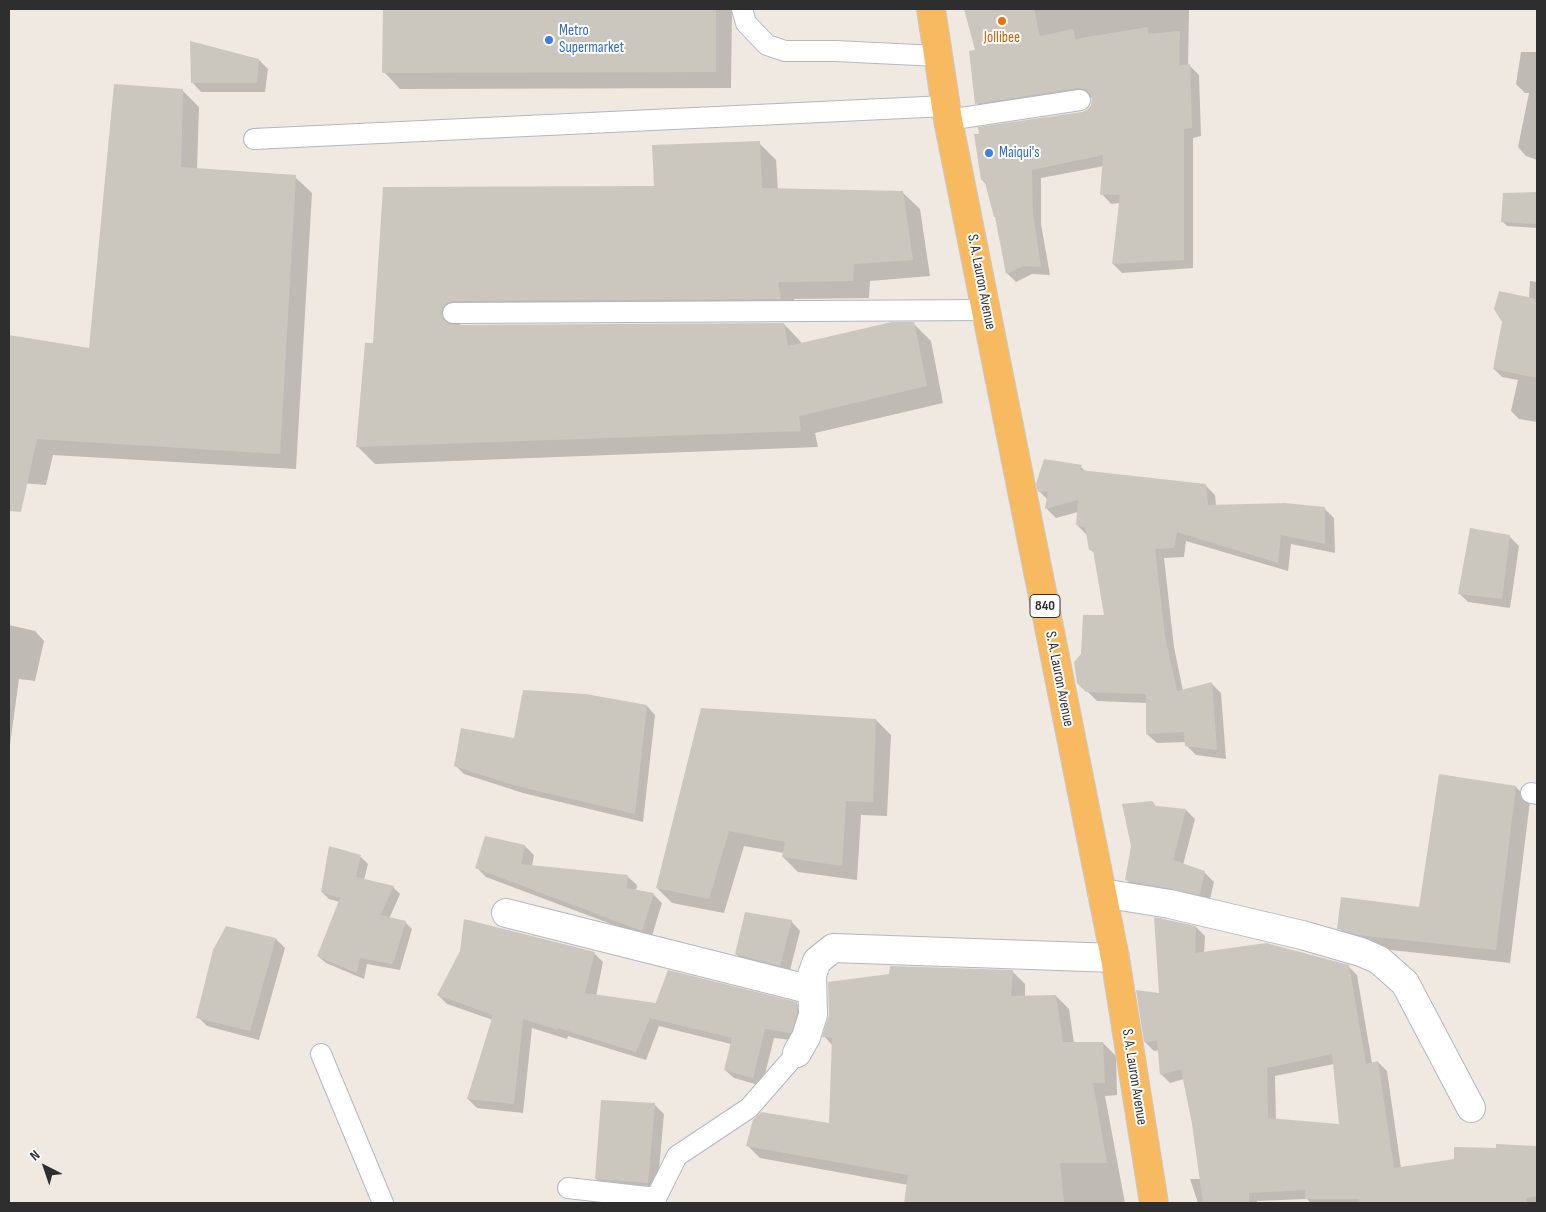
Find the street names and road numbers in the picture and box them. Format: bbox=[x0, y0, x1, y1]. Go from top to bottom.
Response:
street label: S. A. Lauron Avenue bbox=[963, 233, 999, 331]
road number: 840 bbox=[1030, 594, 1060, 618]
street label: S. A. Lauron Avenue bbox=[1041, 630, 1077, 728]
street label: S. A. Lauron Avenue bbox=[1118, 1028, 1150, 1126]

